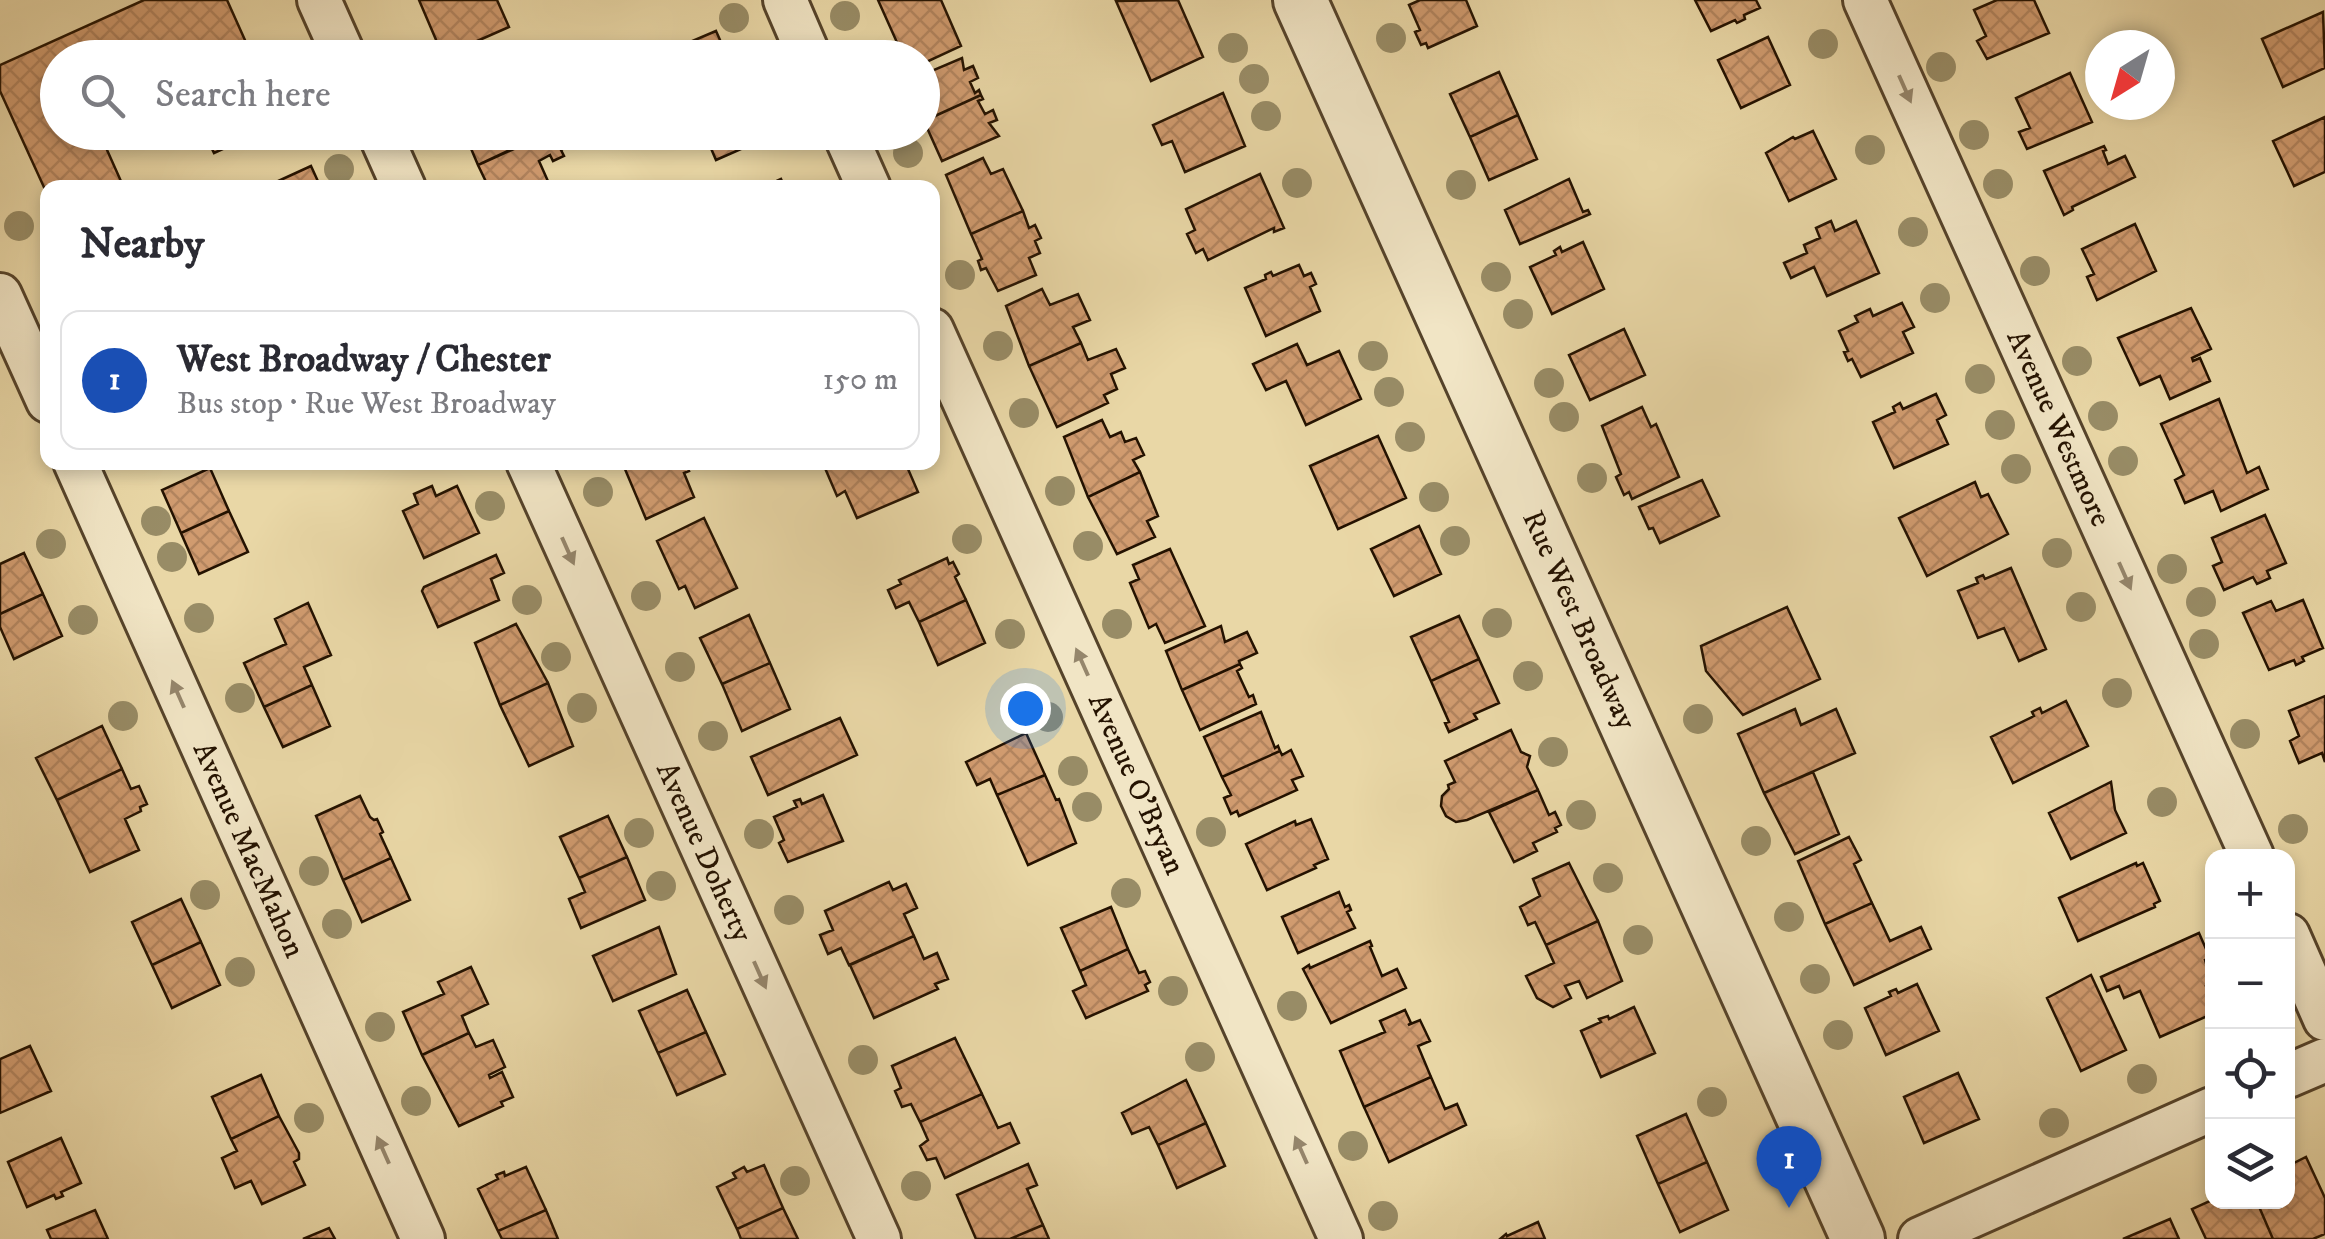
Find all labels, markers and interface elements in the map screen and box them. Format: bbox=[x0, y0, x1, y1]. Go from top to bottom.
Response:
north arrow bbox=[2085, 30, 2175, 120]
search box bbox=[40, 40, 940, 150]
icon: search bbox=[75, 68, 130, 123]
text: Search here bbox=[155, 71, 331, 119]
one-way arrow bbox=[1897, 75, 1914, 104]
text: Nearby bbox=[80, 219, 204, 271]
street label: Avenue Westmore bbox=[1998, 324, 2119, 532]
text: West Broadway / Chester bbox=[177, 336, 551, 384]
text: 1 bbox=[109, 360, 120, 400]
text: 150 m bbox=[822, 360, 898, 400]
text: Bus stop · Rue West Broadway bbox=[177, 384, 556, 424]
street label: Rue West Broadway bbox=[1514, 505, 1645, 736]
one-way arrow bbox=[560, 536, 576, 566]
one-way arrow bbox=[2117, 562, 2134, 591]
one-way arrow bbox=[1073, 647, 1090, 676]
one-way arrow bbox=[170, 679, 187, 708]
your location bbox=[1000, 683, 1051, 734]
street label: Avenue O'Bryan bbox=[1080, 688, 1193, 881]
street label: Avenue MacMahon bbox=[184, 736, 313, 964]
street label: Avenue Doherty bbox=[648, 757, 761, 948]
map controls bbox=[2205, 849, 2295, 1209]
button: + bbox=[2205, 849, 2295, 939]
button: − bbox=[2205, 939, 2295, 1029]
one-way arrow bbox=[751, 961, 768, 990]
button: locate bbox=[2205, 1029, 2295, 1119]
button: layers bbox=[2205, 1119, 2295, 1209]
pin: 1 bbox=[1756, 1126, 1822, 1208]
one-way arrow bbox=[375, 1135, 391, 1165]
one-way arrow bbox=[1293, 1135, 1309, 1165]

